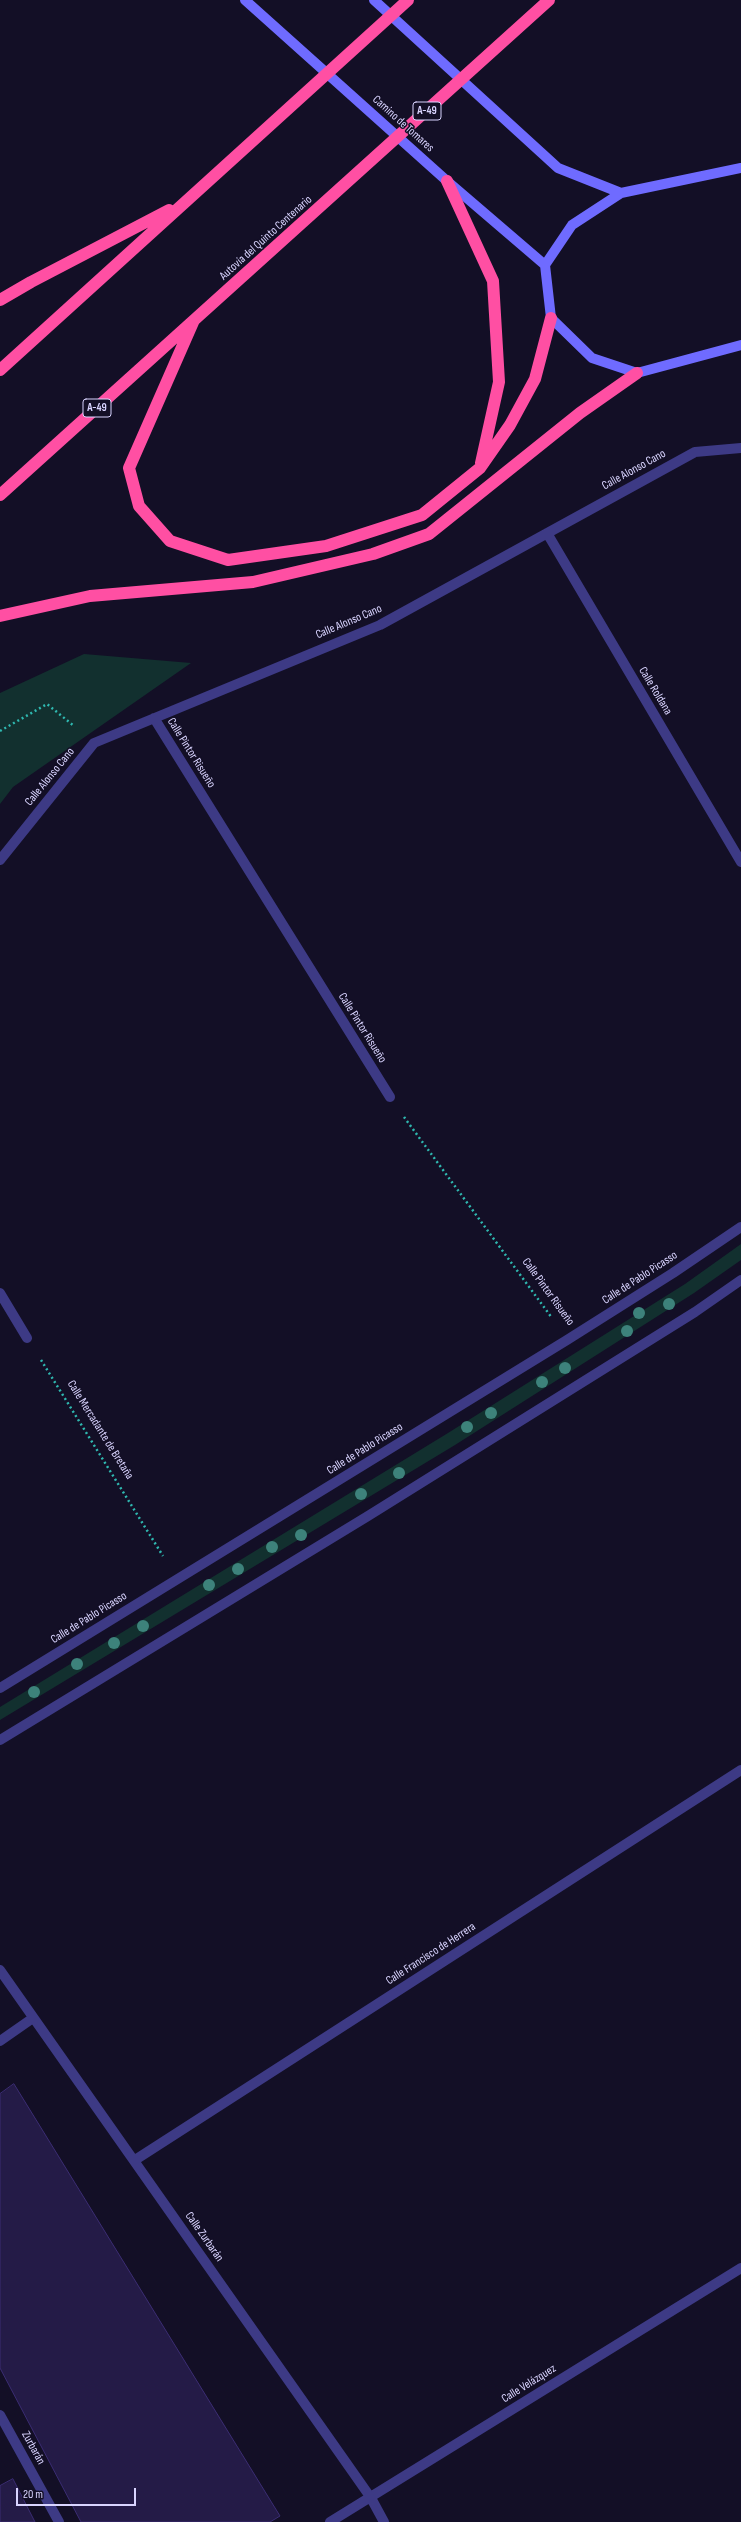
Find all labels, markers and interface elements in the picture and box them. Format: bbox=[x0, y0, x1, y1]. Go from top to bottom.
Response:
street label: Camino de Tomares bbox=[369, 93, 437, 155]
road number: A-49 bbox=[413, 102, 441, 120]
street label: Autovía del Quinto Centenario bbox=[217, 193, 315, 283]
road number: A-49 bbox=[83, 399, 111, 417]
street label: Calle Alonso Cano bbox=[600, 447, 668, 493]
street label: Calle Alonso Cano bbox=[314, 602, 384, 642]
street label: Calle Roldana bbox=[635, 664, 675, 718]
street label: Calle Pintor Risueño bbox=[164, 715, 218, 791]
street label: Calle Alonso Cano bbox=[22, 745, 78, 809]
street label: Calle Pintor Risueño bbox=[335, 990, 389, 1066]
street label: Calle de Pablo Picasso bbox=[600, 1248, 680, 1308]
street label: Calle Pintor Risueño bbox=[519, 1255, 577, 1329]
street label: Calle Mercadante de Bretaña bbox=[64, 1378, 136, 1482]
street label: Calle de Pablo Picasso bbox=[324, 1420, 406, 1478]
street label: Calle de Pablo Picasso bbox=[48, 1589, 130, 1647]
street label: Calle Francisco de Herrera bbox=[383, 1920, 479, 1988]
street label: Calle Zurbarán bbox=[182, 2209, 226, 2265]
street label: Calle Velázquez bbox=[499, 2362, 559, 2406]
street label: Zurbarán bbox=[18, 2429, 48, 2467]
scale bar bbox=[18, 2480, 138, 2506]
text: 20 m bbox=[23, 2487, 43, 2502]

